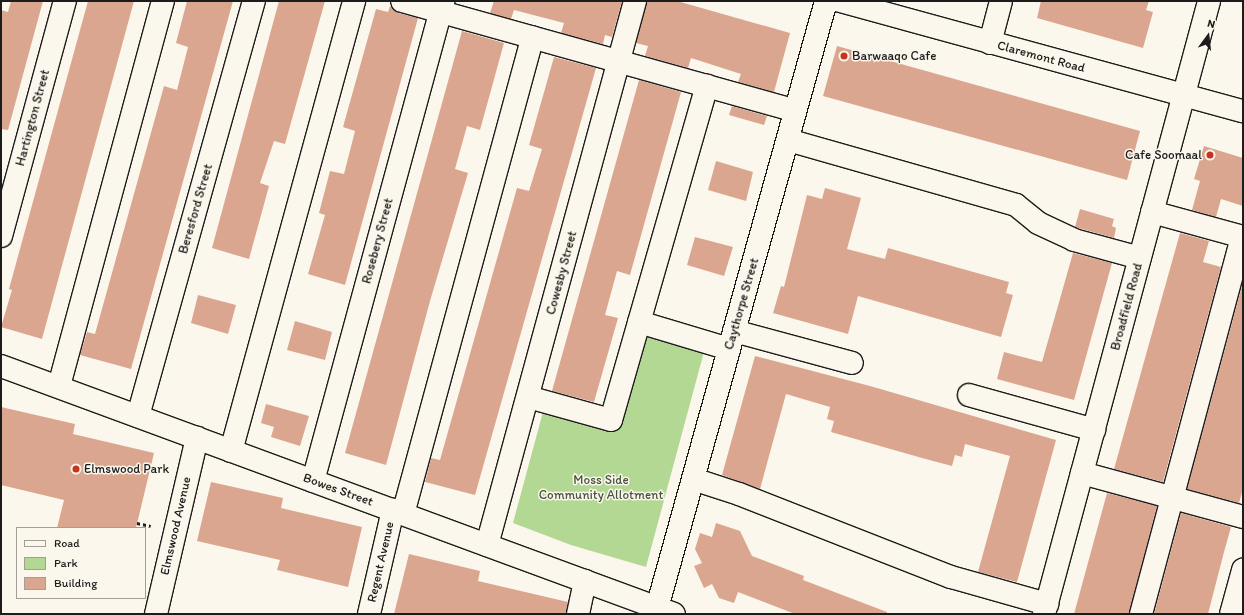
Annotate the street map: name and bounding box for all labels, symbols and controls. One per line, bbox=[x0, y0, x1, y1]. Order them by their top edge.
north arrow bbox=[1188, 16, 1228, 56]
text: N bbox=[1206, 17, 1217, 31]
street label: Claremont Road bbox=[995, 38, 1087, 76]
place label: Barwaaqo Cafe bbox=[852, 48, 937, 64]
marker: Barwaaqo Cafe bbox=[839, 51, 849, 61]
street label: Hartington Street bbox=[13, 68, 53, 168]
place label: Cafe Soomaal bbox=[1124, 147, 1202, 163]
marker: Cafe Soomaal bbox=[1205, 150, 1215, 160]
street label: Beresford Street bbox=[176, 162, 216, 256]
street label: Rosebery Street bbox=[359, 197, 397, 285]
street label: Cowesby Street bbox=[543, 229, 581, 317]
street label: Caythorpe Street bbox=[721, 256, 763, 352]
street label: Broadfield Road bbox=[1108, 262, 1146, 352]
place label: Elmswood Park bbox=[84, 461, 169, 477]
marker: Elmswood Park bbox=[71, 464, 81, 474]
street label: Bowes Street bbox=[301, 470, 375, 510]
park label: Moss Side Community Allotment bbox=[539, 473, 663, 504]
street label: Elmswood Avenue bbox=[157, 476, 195, 576]
street label: Regent Avenue bbox=[364, 520, 398, 604]
legend bbox=[16, 527, 146, 599]
text: Road bbox=[54, 536, 80, 550]
text: Park bbox=[54, 556, 78, 570]
text: Building bbox=[54, 576, 97, 590]

